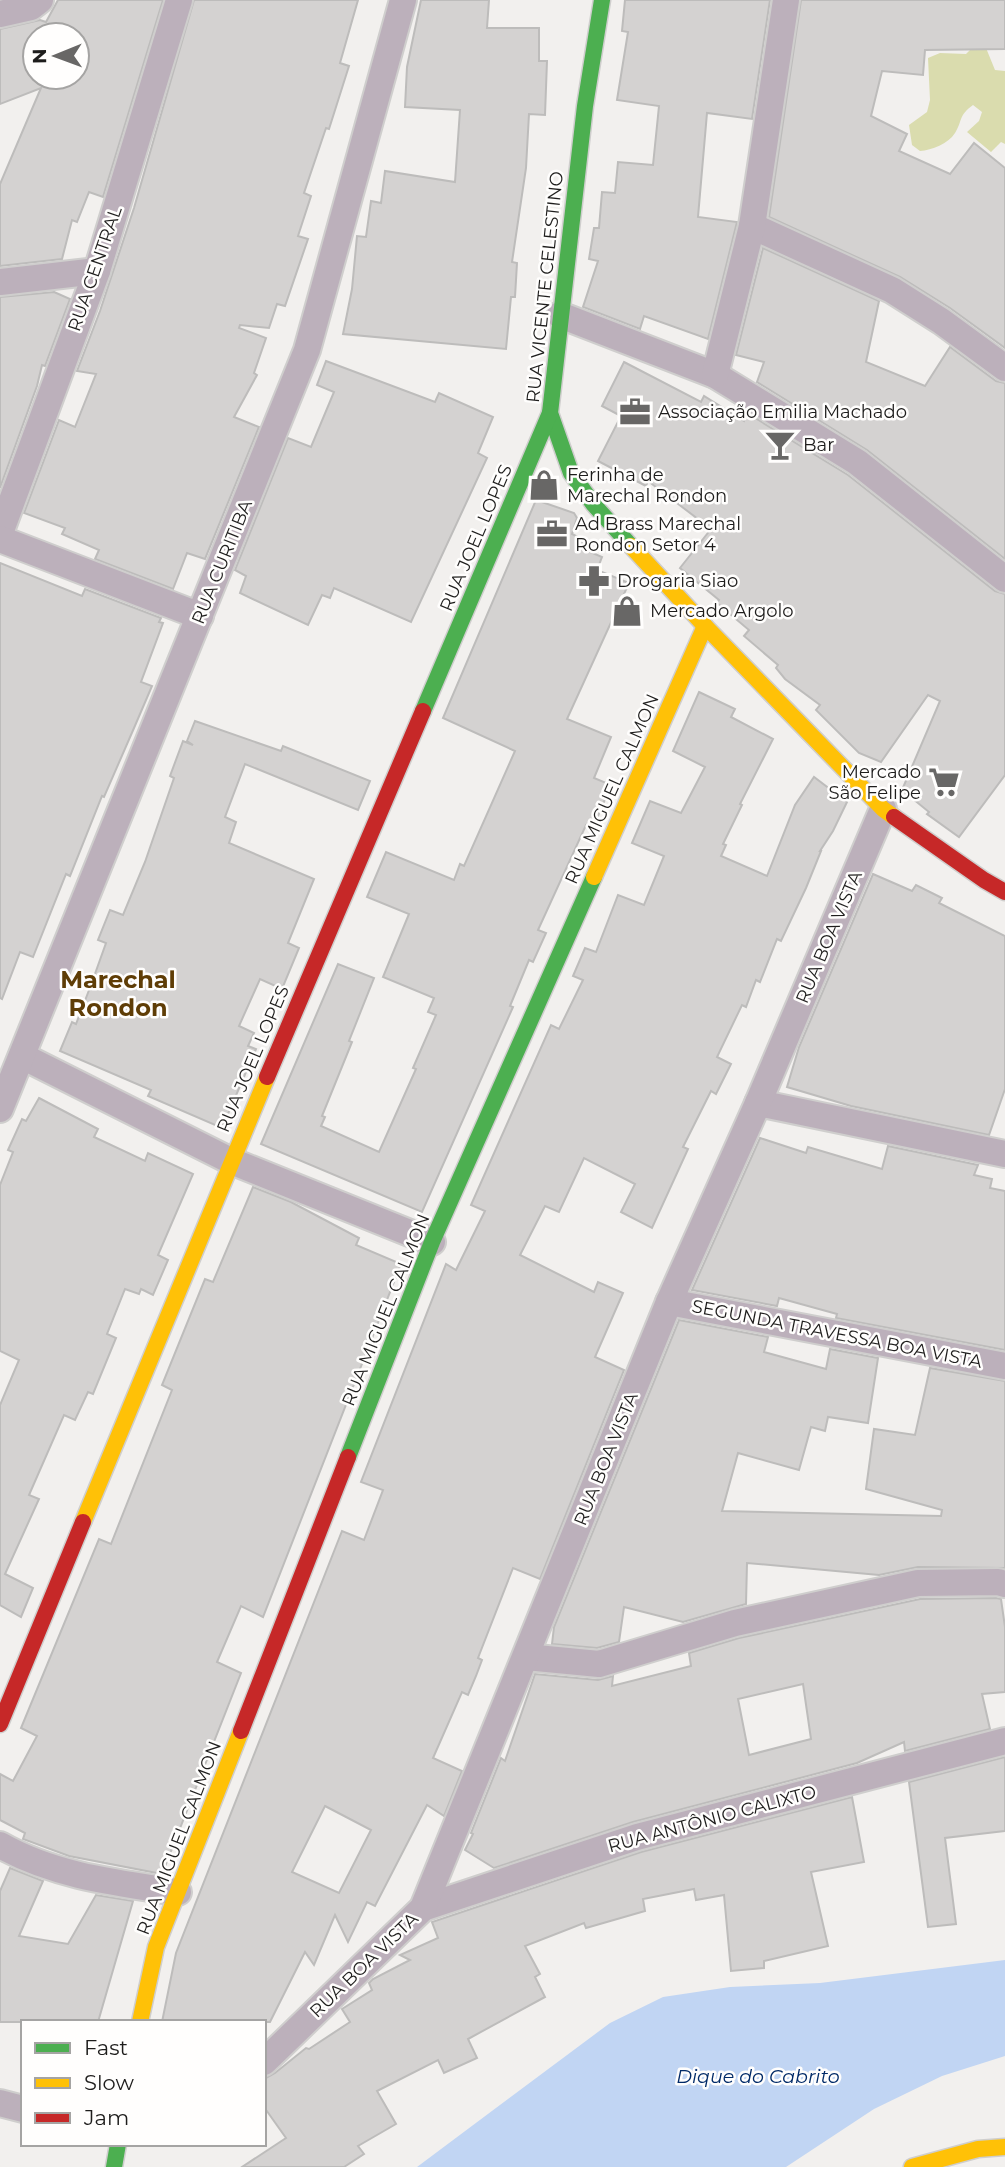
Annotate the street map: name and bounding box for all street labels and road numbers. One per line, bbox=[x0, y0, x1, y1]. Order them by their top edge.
street label: RUA VICENTE CELESTINO bbox=[522, 170, 568, 404]
street label: RUA CENTRAL bbox=[63, 203, 127, 334]
street label: RUA JOEL LOPES bbox=[435, 461, 517, 615]
street label: RUA CURITIBA bbox=[187, 496, 257, 627]
street label: RUA MIGUEL CALMON bbox=[560, 691, 664, 887]
street label: RUA BOA VISTA bbox=[791, 867, 867, 1007]
street label: RUA JOEL LOPES bbox=[212, 982, 294, 1136]
street label: RUA MIGUEL CALMON bbox=[337, 1211, 435, 1409]
street label: SEGUNDA TRAVESSA BOA VISTA bbox=[690, 1295, 984, 1373]
street label: RUA BOA VISTA bbox=[569, 1389, 643, 1529]
street label: RUA MIGUEL CALMON bbox=[132, 1738, 226, 1938]
street label: RUA ANTÔNIO CALIXTO bbox=[605, 1781, 819, 1857]
street label: RUA BOA VISTA bbox=[305, 1908, 423, 2022]

